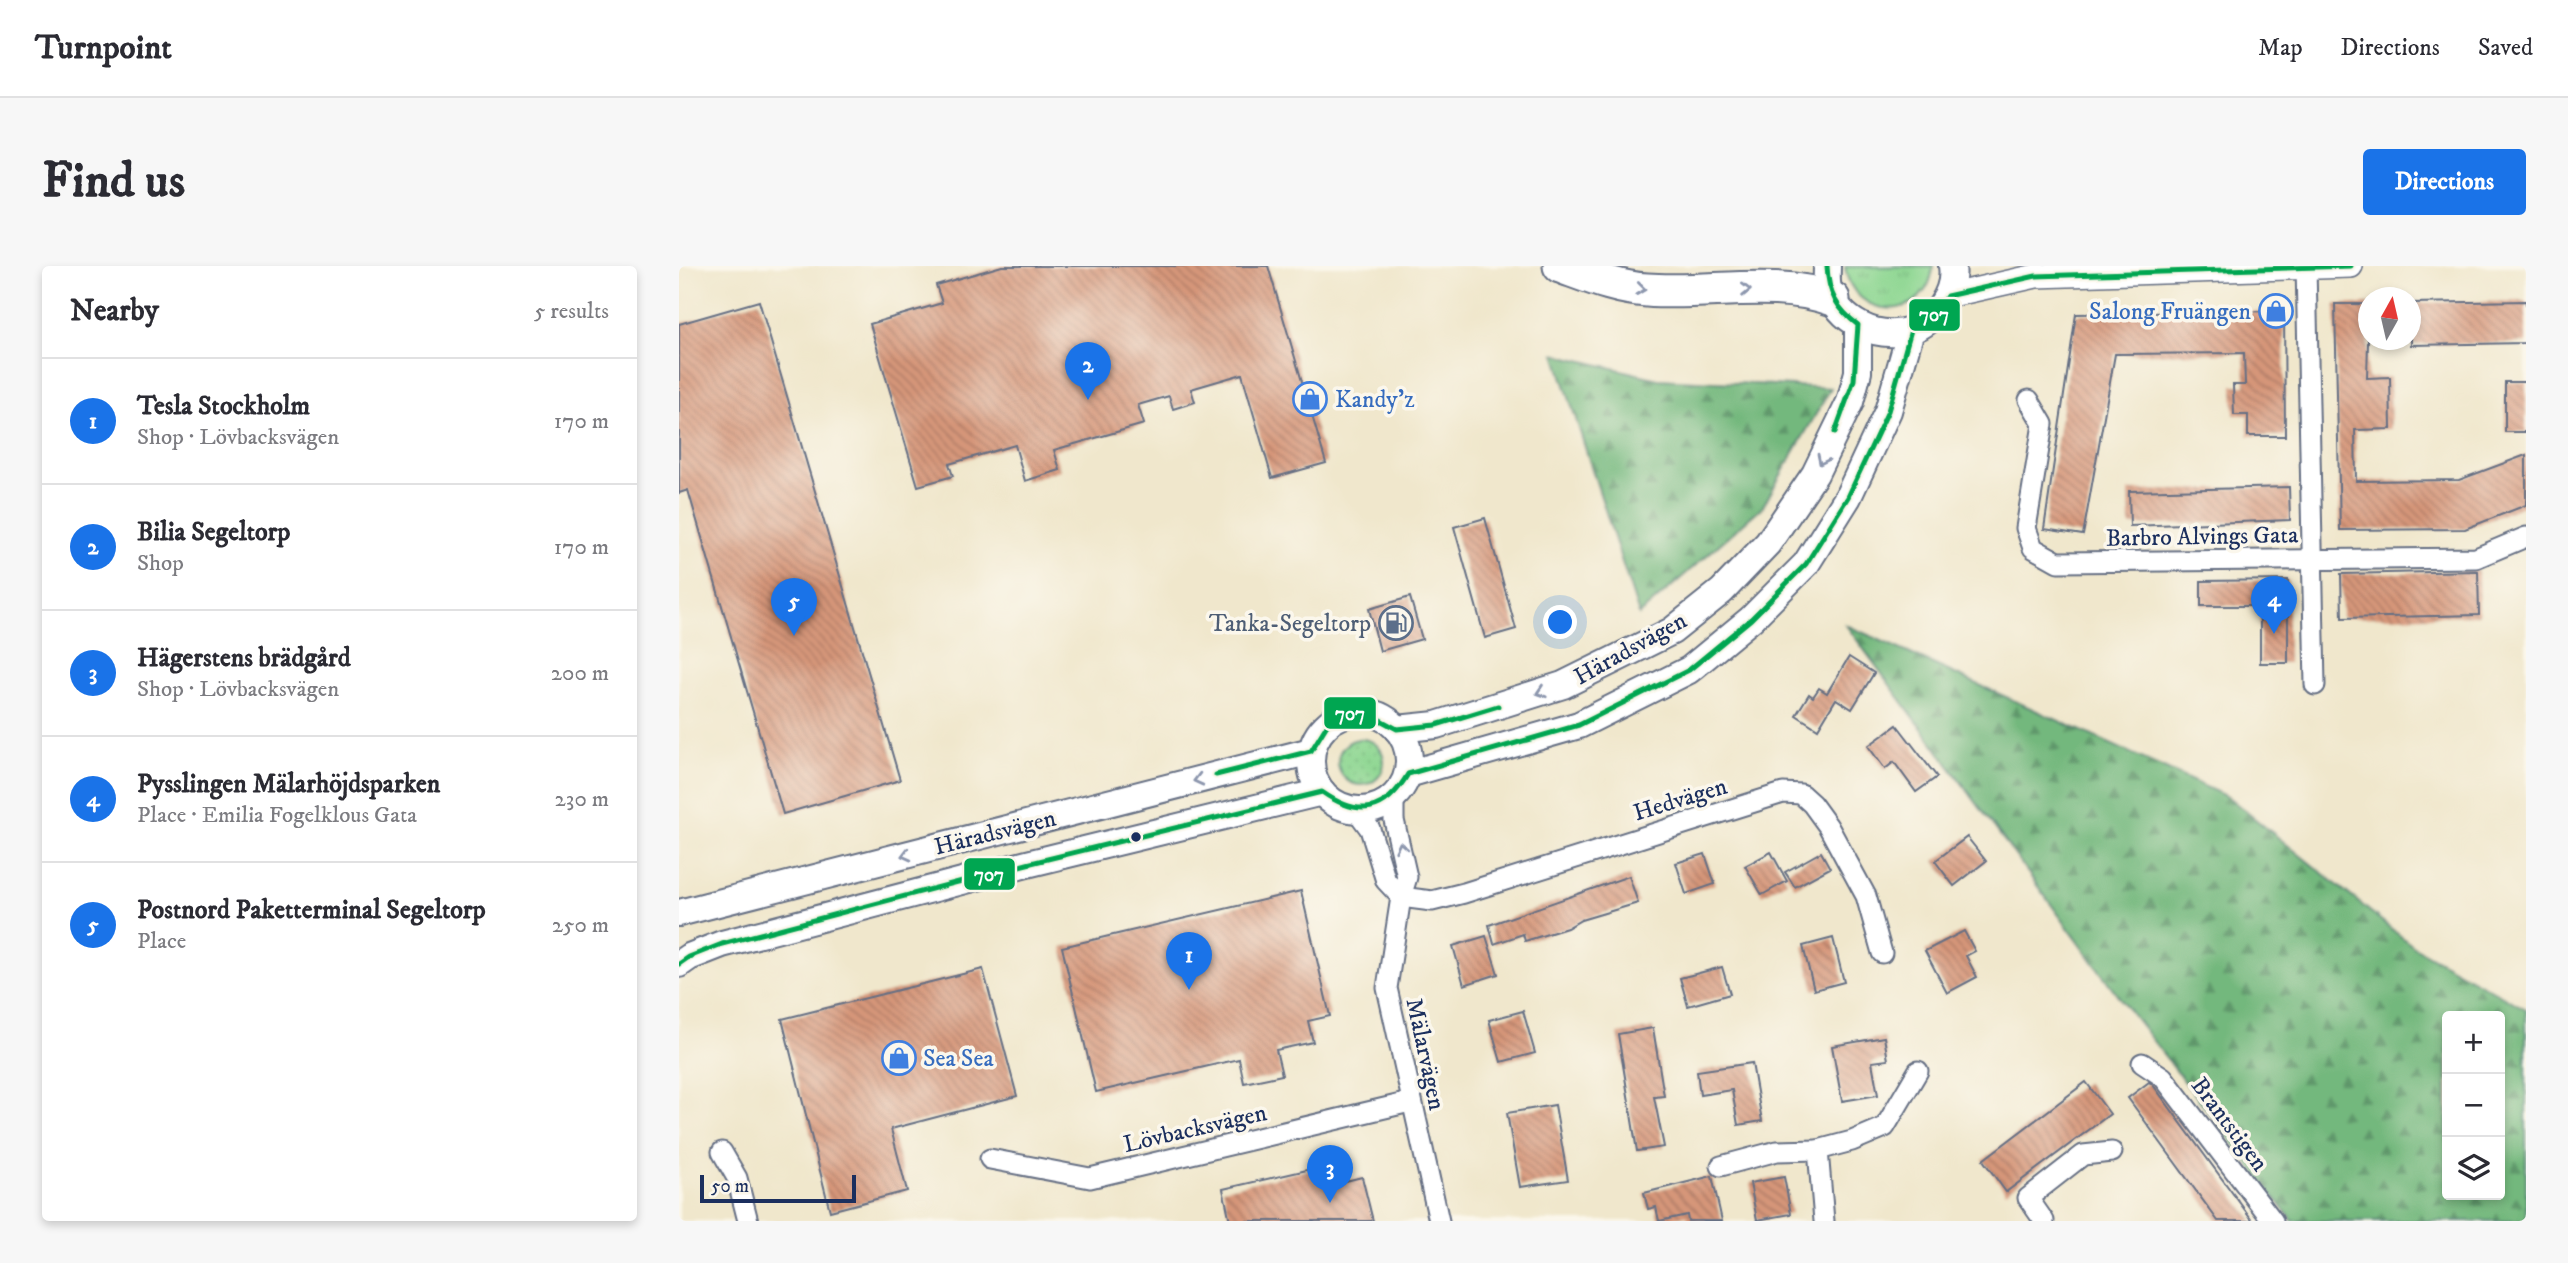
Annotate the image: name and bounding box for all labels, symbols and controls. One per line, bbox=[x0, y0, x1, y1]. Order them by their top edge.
text: Turnpoint bbox=[35, 28, 172, 69]
text: Map bbox=[2258, 33, 2303, 63]
text: Directions bbox=[2341, 33, 2440, 63]
text: Saved bbox=[2478, 33, 2533, 63]
button: Directions bbox=[2363, 149, 2526, 215]
text: Find us bbox=[42, 151, 185, 213]
one-way arrow bbox=[1636, 281, 1647, 296]
one-way arrow bbox=[1741, 282, 1752, 297]
north arrow bbox=[2358, 287, 2421, 350]
shop icon: Salong Fruängen bbox=[2257, 292, 2295, 330]
text: Nearby bbox=[70, 293, 159, 330]
text: 5 results bbox=[534, 297, 609, 326]
place label: Salong Fruängen bbox=[2089, 297, 2251, 327]
line badge: 707 bbox=[1908, 298, 1961, 332]
text: 707 bbox=[1919, 304, 1949, 327]
pin: 2 bbox=[1065, 342, 1111, 400]
shop icon: Kandy'z bbox=[1291, 380, 1329, 418]
place label: Kandy'z bbox=[1335, 385, 1415, 415]
text: Tesla Stockholm bbox=[137, 390, 310, 423]
text: 1 bbox=[89, 407, 97, 436]
text: 170 m bbox=[554, 407, 609, 436]
text: Shop · Lövbacksvägen bbox=[137, 423, 339, 452]
one-way arrow bbox=[1816, 453, 1830, 465]
text: Bilia Segeltorp bbox=[137, 516, 290, 549]
street label: Barbro Alvings Gata bbox=[2106, 520, 2299, 554]
text: 2 bbox=[87, 533, 99, 562]
text: 170 m bbox=[554, 533, 609, 562]
text: Shop bbox=[137, 549, 184, 578]
pin: 4 bbox=[2251, 576, 2297, 634]
pin: 5 bbox=[771, 578, 817, 636]
fuel station icon: Tanka-Segeltorp bbox=[1377, 604, 1415, 642]
your location bbox=[1543, 605, 1577, 639]
street label: Häradsvägen bbox=[1569, 605, 1693, 692]
place label: Tanka-Segeltorp bbox=[1209, 609, 1371, 639]
text: Hägerstens brädgård bbox=[137, 642, 351, 675]
text: 3 bbox=[89, 659, 97, 688]
text: 200 m bbox=[551, 659, 609, 688]
text: Shop · Lövbacksvägen bbox=[137, 675, 339, 704]
one-way arrow bbox=[1535, 684, 1547, 699]
line badge: 707 bbox=[1323, 696, 1377, 730]
text: 707 bbox=[1335, 703, 1365, 726]
text: Pysslingen Mälarhöjdsparken bbox=[137, 768, 440, 801]
street label: Hedvägen bbox=[1630, 771, 1731, 828]
one-way arrow bbox=[1192, 772, 1204, 786]
text: 4 bbox=[86, 785, 100, 814]
text: 230 m bbox=[555, 785, 609, 814]
text: Place · Emilia Fogelklous Gata bbox=[137, 801, 417, 830]
street label: Häradsvägen bbox=[931, 803, 1060, 863]
unlabelled marker bbox=[1129, 830, 1143, 844]
one-way arrow bbox=[1394, 841, 1409, 853]
one-way arrow bbox=[900, 847, 912, 861]
line badge: 707 bbox=[963, 857, 1016, 891]
text: 707 bbox=[974, 864, 1004, 887]
text: Postnord Paketterminal Segeltorp bbox=[137, 894, 486, 927]
text: 5 bbox=[87, 911, 99, 940]
text: 250 m bbox=[552, 911, 609, 940]
text: Place bbox=[137, 927, 186, 956]
pin: 1 bbox=[1166, 932, 1212, 990]
street label: Mälarvägen bbox=[1399, 995, 1452, 1113]
map controls bbox=[2442, 1011, 2505, 1200]
button: + bbox=[2442, 1011, 2505, 1074]
shop icon: Sea Sea bbox=[880, 1039, 918, 1077]
place label: Sea Sea bbox=[923, 1044, 994, 1074]
street label: Brantstigen bbox=[2184, 1072, 2275, 1178]
button: − bbox=[2442, 1074, 2505, 1137]
street label: Lövbacksvägen bbox=[1121, 1098, 1270, 1160]
button: layers bbox=[2442, 1137, 2505, 1200]
pin: 3 bbox=[1307, 1145, 1353, 1203]
scale bar bbox=[700, 1172, 856, 1204]
text: 50 m bbox=[711, 1175, 749, 1198]

